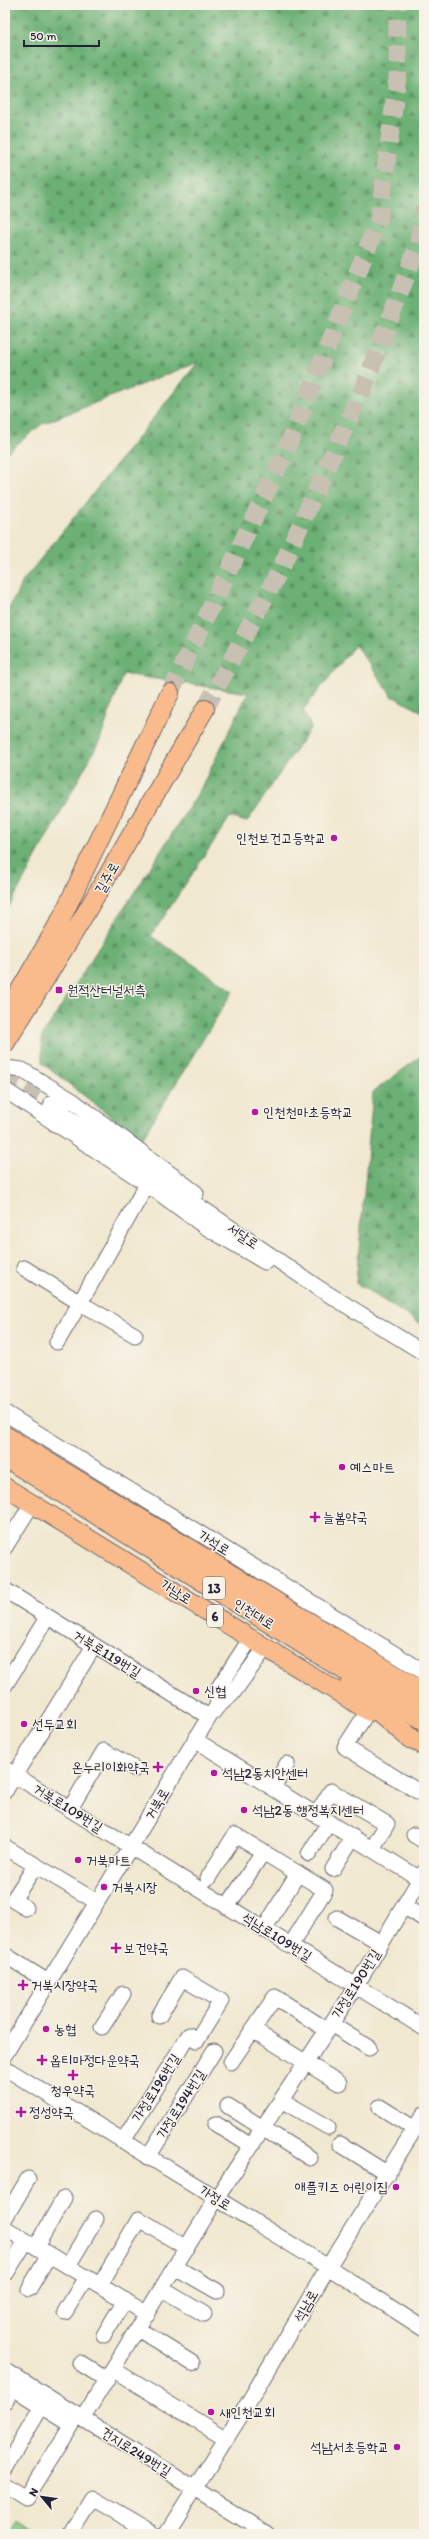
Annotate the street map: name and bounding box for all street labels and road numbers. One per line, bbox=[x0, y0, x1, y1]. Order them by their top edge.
street label: 길주로 bbox=[91, 859, 123, 897]
street label: 서달로 bbox=[224, 1220, 262, 1252]
street label: 가석로 bbox=[195, 1527, 233, 1559]
street label: 가남로 bbox=[157, 1576, 195, 1608]
road number: 13 bbox=[203, 1577, 225, 1599]
street label: 인천대로 bbox=[230, 1595, 278, 1633]
road number: 6 bbox=[207, 1605, 223, 1627]
street label: 거북로119번길 bbox=[70, 1626, 145, 1682]
street label: 거북로109번길 bbox=[30, 1780, 107, 1836]
street label: 거북로 bbox=[141, 1785, 173, 1823]
street label: 석남로109번길 bbox=[239, 1909, 316, 1965]
street label: 가정로190번길 bbox=[328, 1945, 384, 2022]
street label: 가정로196번길 bbox=[128, 2050, 184, 2125]
street label: 가정로194번길 bbox=[153, 2066, 209, 2142]
street label: 가정로 bbox=[196, 2182, 234, 2214]
street label: 석남로 bbox=[290, 2287, 322, 2325]
street label: 건지로249번길 bbox=[98, 2424, 175, 2481]

